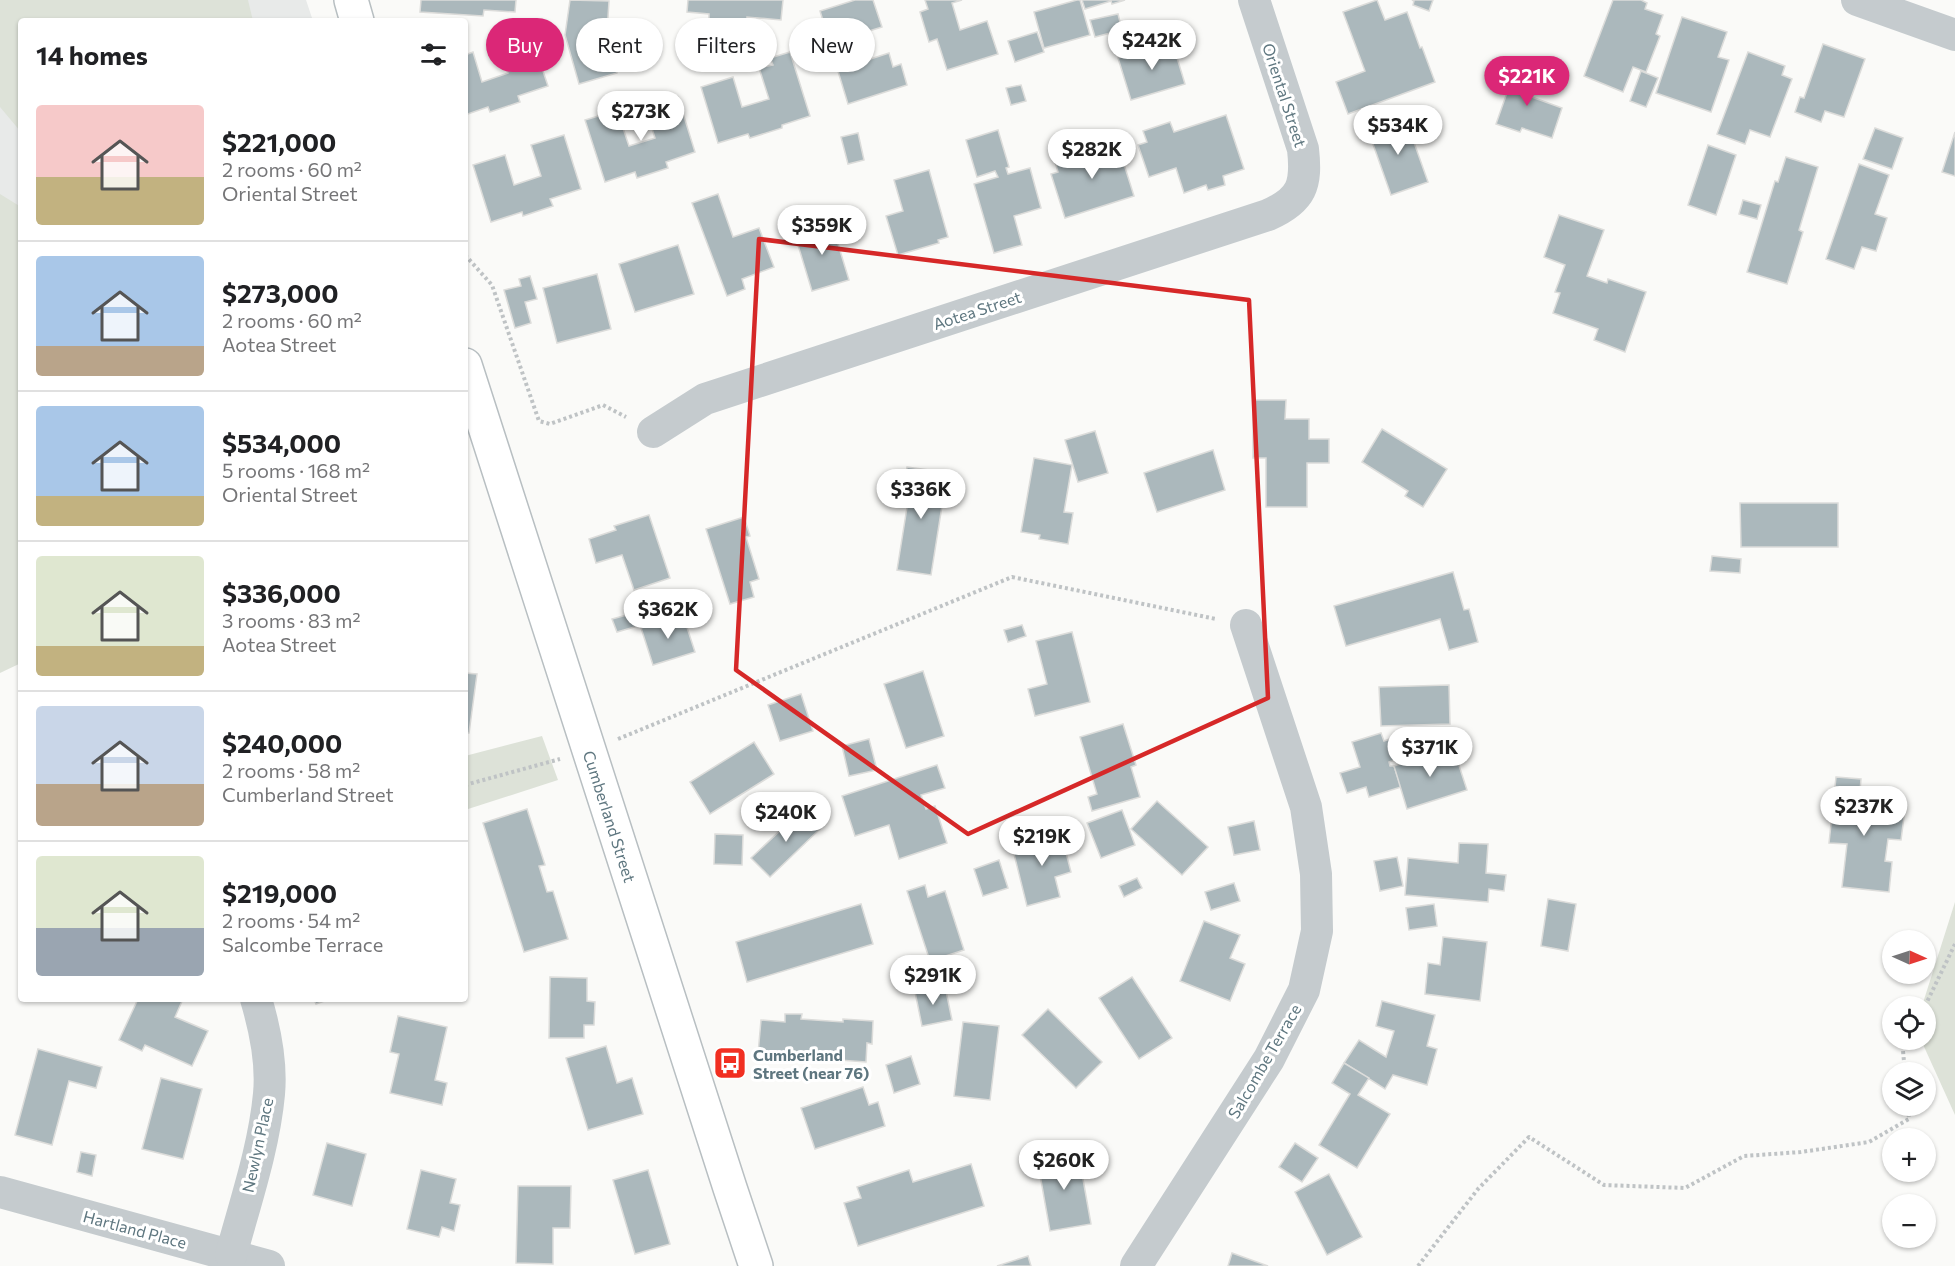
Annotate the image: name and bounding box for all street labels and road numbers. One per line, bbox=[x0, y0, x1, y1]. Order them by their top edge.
street label: Oriental Street bbox=[1259, 40, 1311, 150]
street label: Aotea Street bbox=[930, 287, 1024, 333]
street label: Cumberland Street bbox=[580, 748, 641, 885]
street label: Salcombe Terrace bbox=[1224, 1000, 1304, 1122]
street label: Newlyn Place bbox=[238, 1096, 276, 1194]
street label: Hartland Place bbox=[81, 1206, 189, 1252]

